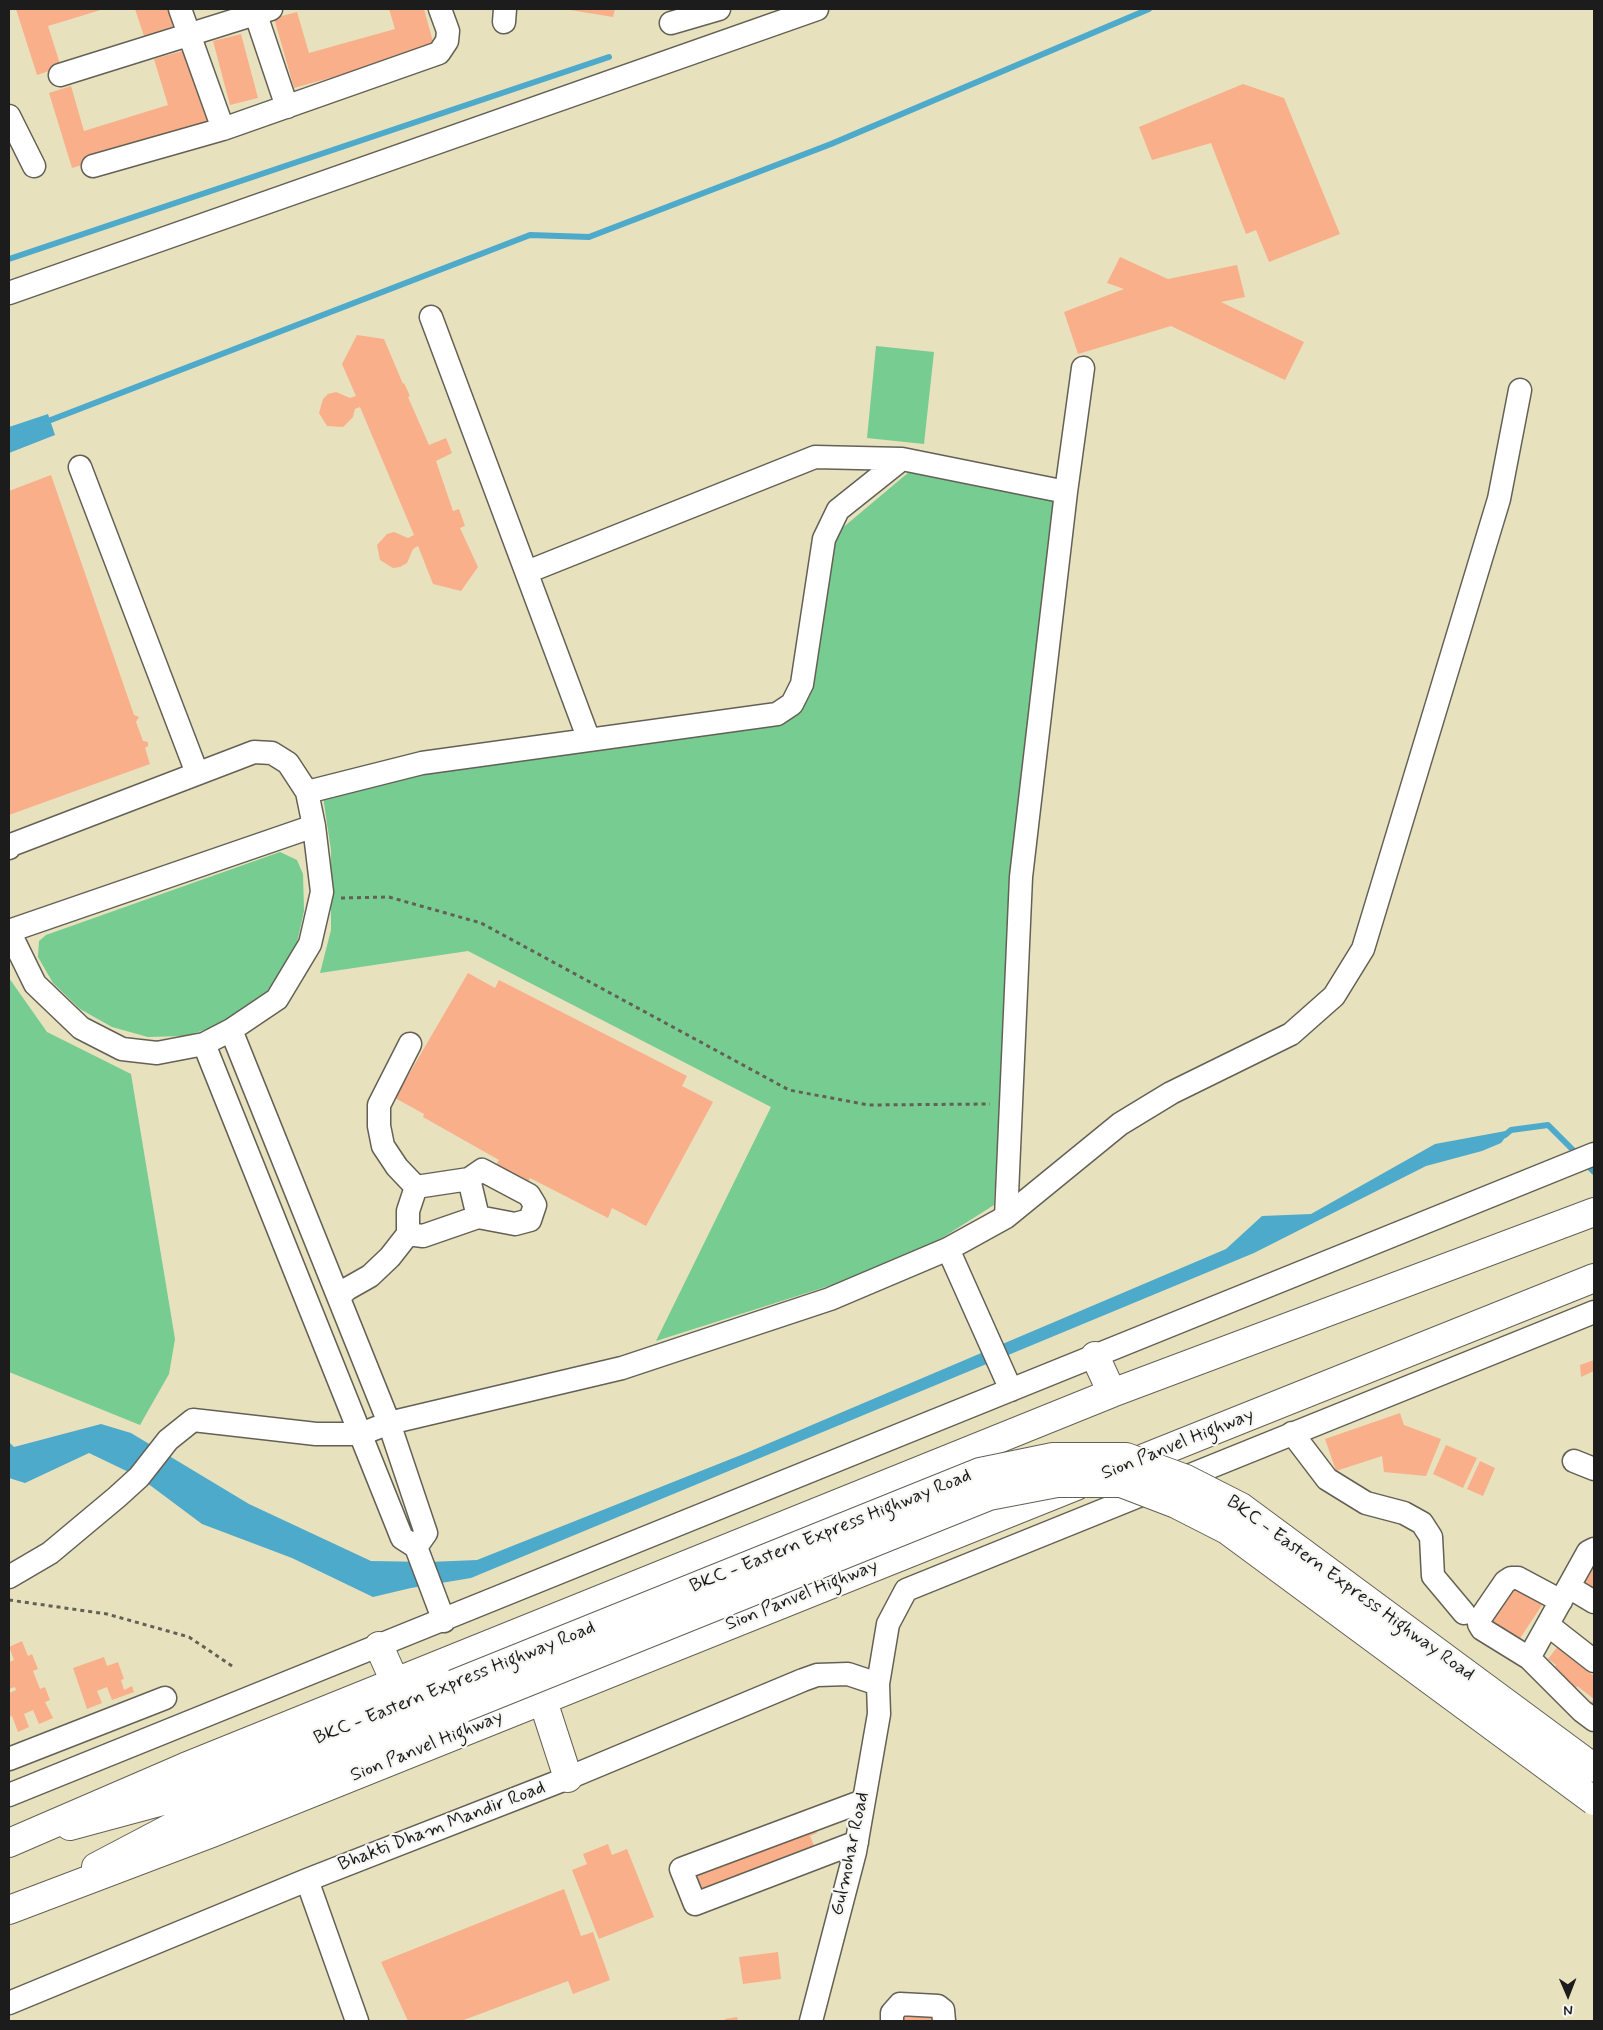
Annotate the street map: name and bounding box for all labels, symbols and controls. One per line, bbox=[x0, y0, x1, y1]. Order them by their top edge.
street label: Sion Panvel Highway bbox=[1099, 1404, 1257, 1486]
street label: BKC - Eastern Express Highway Road bbox=[687, 1465, 975, 1599]
street label: BKC - Eastern Express Highway Road bbox=[1221, 1491, 1479, 1687]
street label: Sion Panvel Highway bbox=[723, 1555, 881, 1637]
street label: BKC - Eastern Express Highway Road bbox=[311, 1617, 599, 1751]
street label: Sion Panvel Highway bbox=[348, 1706, 506, 1788]
street label: Bhakti Dham Mandir Road bbox=[335, 1777, 549, 1877]
street label: Gulmohar Road bbox=[827, 1790, 875, 1918]
north arrow bbox=[1543, 1970, 1593, 2020]
text: N bbox=[1563, 2001, 1573, 2019]

